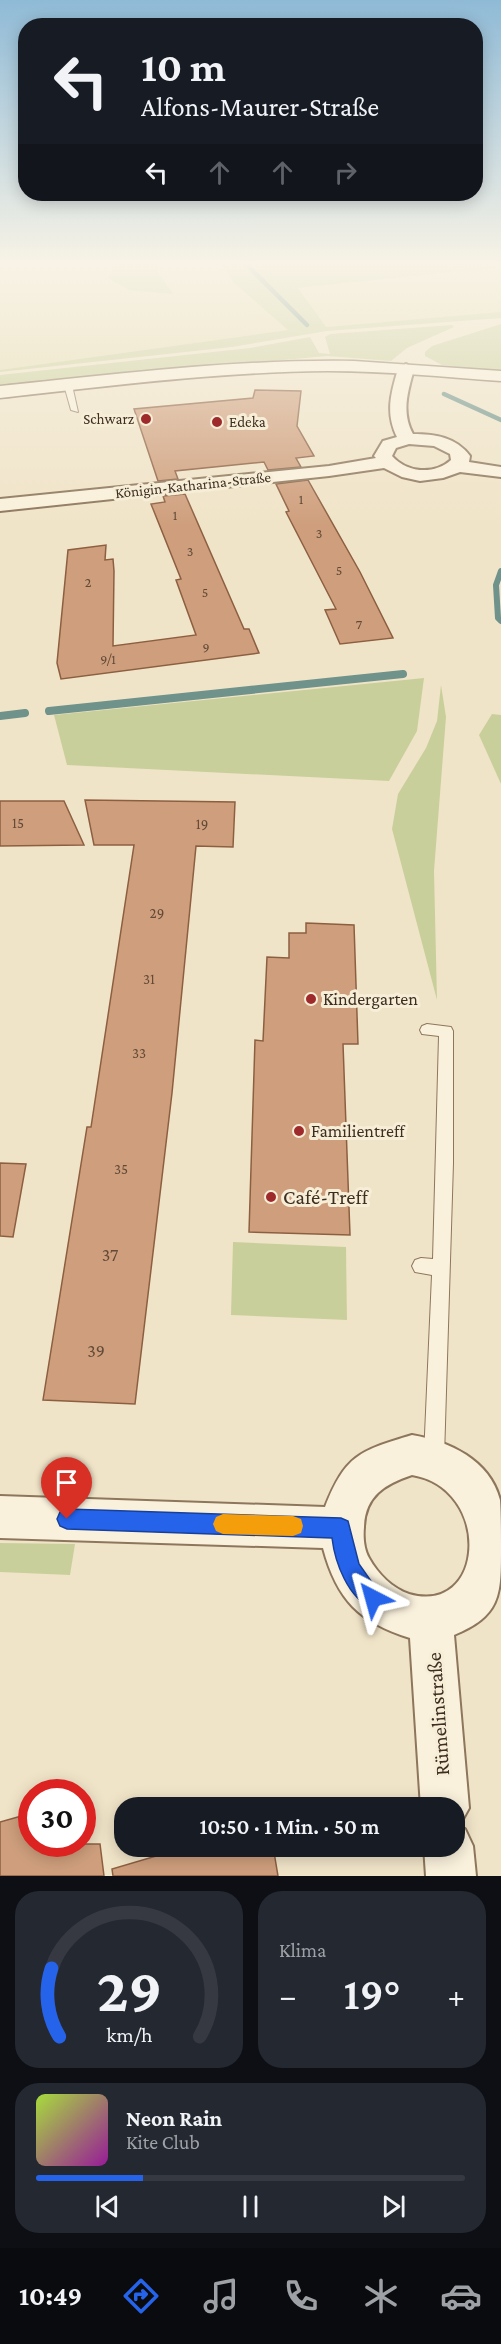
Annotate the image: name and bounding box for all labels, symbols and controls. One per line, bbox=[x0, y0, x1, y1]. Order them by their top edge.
icon: left bbox=[42, 42, 120, 120]
text: 10 m bbox=[141, 43, 226, 90]
text: Alfons-Maurer-Straße bbox=[141, 92, 379, 122]
icon: left bbox=[140, 156, 173, 189]
icon: ahead bbox=[203, 156, 236, 189]
icon: ahead bbox=[266, 156, 299, 189]
icon: right bbox=[329, 156, 362, 189]
place label: Schwarz bbox=[83, 411, 134, 427]
marker: Schwarz bbox=[139, 412, 153, 426]
place label: Edeka bbox=[229, 414, 266, 430]
marker: Edeka bbox=[210, 415, 224, 429]
street label: Königin-Katharina-Straße bbox=[114, 469, 272, 502]
house number: 1 bbox=[299, 491, 304, 507]
house number: 1 bbox=[173, 507, 178, 523]
house number: 3 bbox=[316, 525, 322, 541]
house number: 3 bbox=[187, 543, 193, 559]
house number: 5 bbox=[336, 562, 342, 578]
house number: 2 bbox=[85, 574, 92, 590]
house number: 5 bbox=[202, 584, 208, 600]
house number: 7 bbox=[356, 616, 363, 632]
house number: 9 bbox=[202, 639, 210, 655]
house number: 9/1 bbox=[100, 651, 116, 667]
house number: 15 bbox=[12, 815, 24, 831]
house number: 19 bbox=[196, 816, 208, 832]
house number: 29 bbox=[150, 905, 164, 921]
house number: 31 bbox=[143, 971, 155, 987]
place label: Kindergarten bbox=[323, 989, 418, 1009]
marker: Kindergarten bbox=[304, 992, 318, 1006]
house number: 33 bbox=[132, 1045, 146, 1061]
place label: Familientreff bbox=[311, 1121, 406, 1141]
marker: Familientreff bbox=[292, 1124, 306, 1138]
house number: 35 bbox=[114, 1161, 128, 1177]
place label: Café-Treff bbox=[283, 1185, 370, 1209]
marker: Café-Treff bbox=[264, 1190, 278, 1204]
house number: 37 bbox=[102, 1245, 118, 1265]
house number: 39 bbox=[87, 1341, 105, 1361]
pin bbox=[41, 1457, 92, 1519]
icon: arrive bbox=[50, 1466, 83, 1499]
position arrow bbox=[341, 1566, 405, 1630]
street label: Rümelinstraße bbox=[422, 1651, 454, 1777]
speed limit sign: 30 bbox=[18, 1779, 96, 1857]
text: 10:50 · 1 Min. · 50 m bbox=[199, 1814, 380, 1839]
text: Klima bbox=[279, 1939, 326, 1961]
text: 29 bbox=[96, 1955, 162, 2024]
text: 19° bbox=[344, 1969, 400, 2019]
text: − bbox=[279, 1977, 296, 2014]
text: + bbox=[448, 1977, 465, 2014]
text: km/h bbox=[106, 2023, 153, 2047]
text: Neon Rain bbox=[126, 2106, 222, 2131]
text: Kite Club bbox=[126, 2131, 200, 2153]
icon: previous bbox=[91, 2190, 124, 2223]
icon: pause bbox=[234, 2190, 267, 2223]
icon: next bbox=[377, 2190, 410, 2223]
icon: directions bbox=[120, 2275, 162, 2317]
icon: music bbox=[200, 2275, 242, 2317]
icon: phone bbox=[280, 2275, 322, 2317]
icon: climate bbox=[360, 2275, 402, 2317]
icon: car bbox=[440, 2275, 482, 2317]
text: 10:49 bbox=[19, 2281, 82, 2311]

